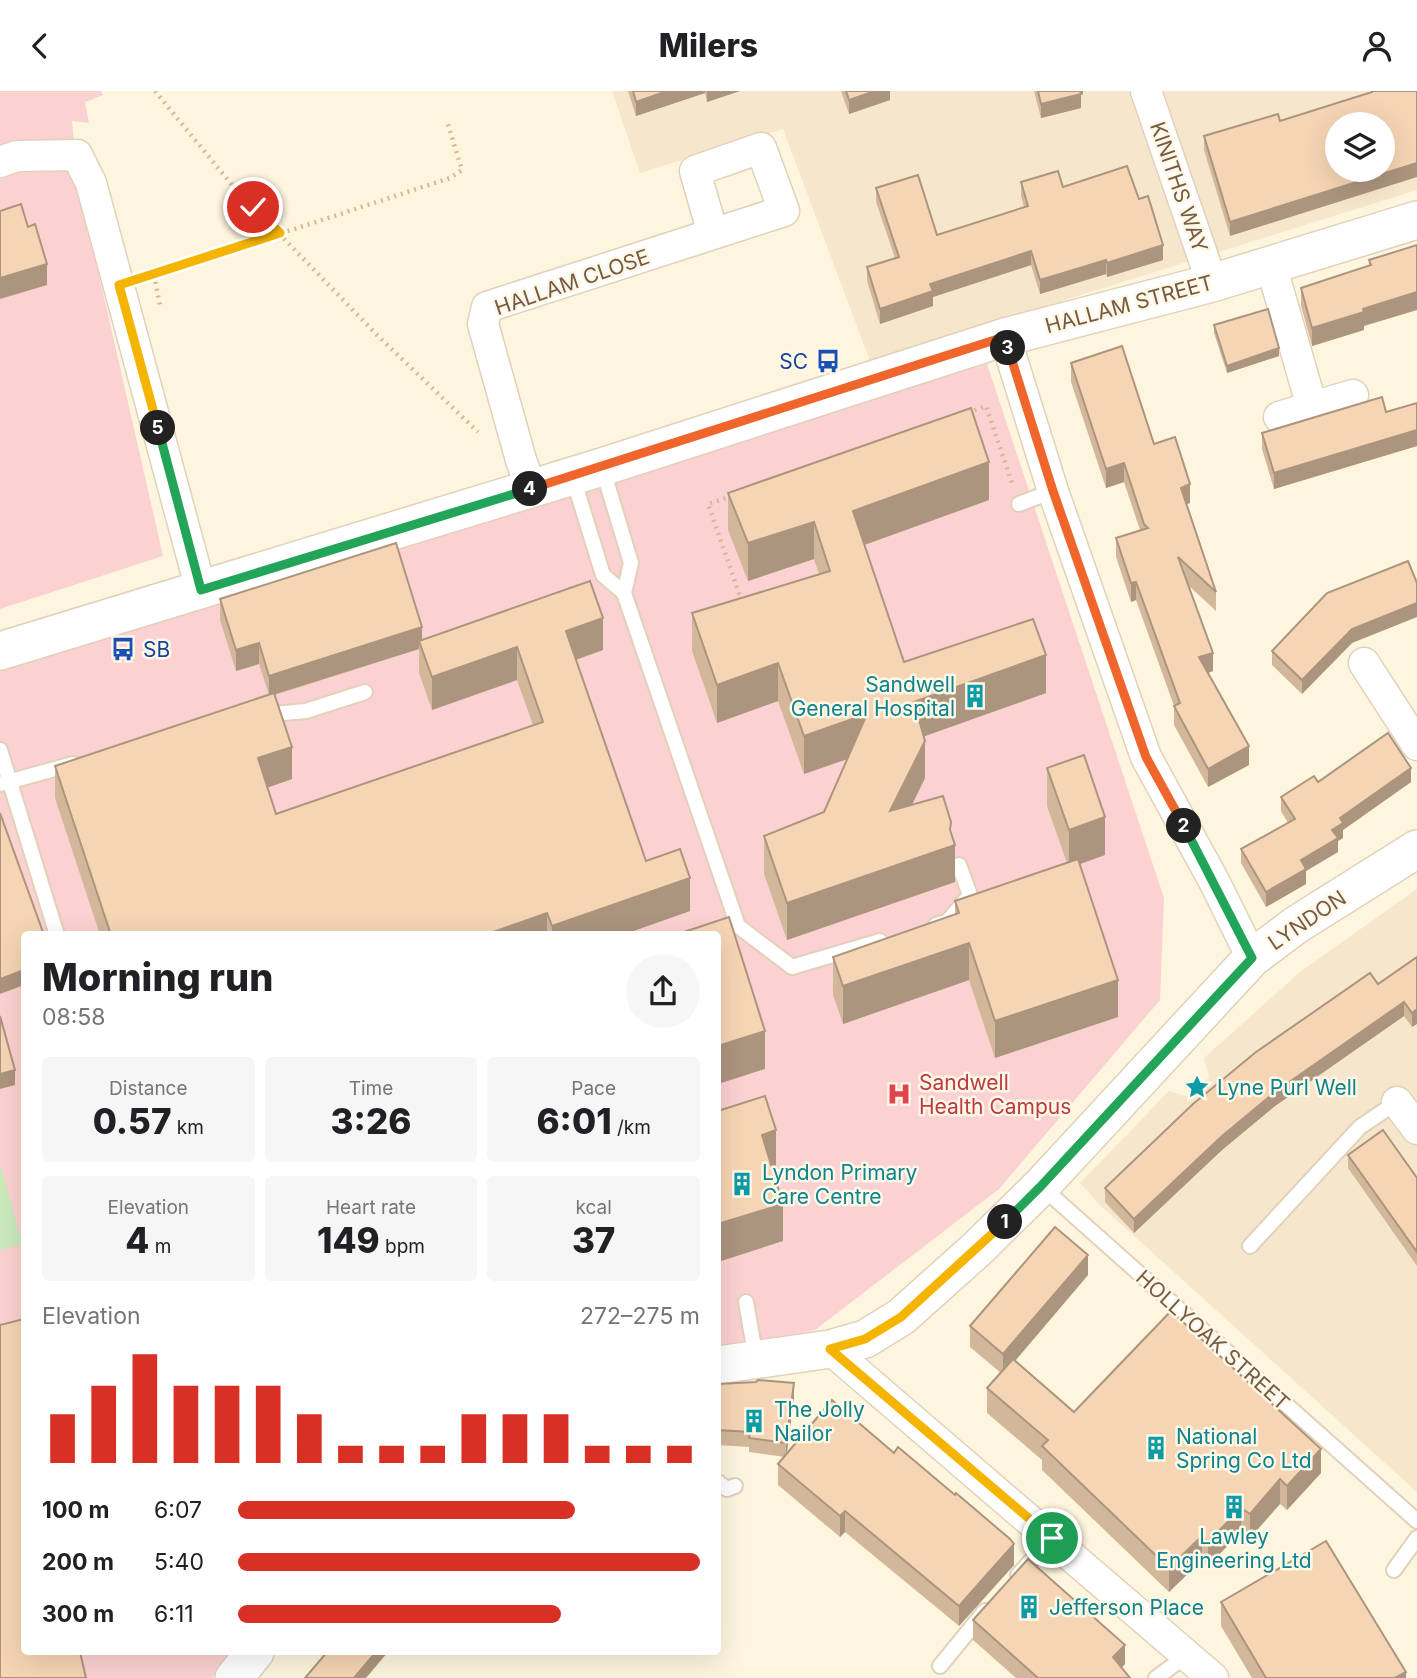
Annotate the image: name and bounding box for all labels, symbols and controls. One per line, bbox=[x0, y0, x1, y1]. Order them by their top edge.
text: Milers bbox=[659, 26, 758, 65]
icon: back bbox=[21, 27, 59, 65]
icon: person bbox=[1358, 27, 1396, 65]
map controls bbox=[1325, 112, 1395, 182]
button: layers bbox=[1325, 112, 1395, 182]
street label: KINITHS WAY bbox=[1145, 118, 1213, 256]
pin bbox=[223, 177, 283, 237]
icon: check bbox=[234, 188, 272, 226]
street label: HALLAM CLOSE bbox=[491, 244, 653, 320]
street label: HALLAM STREET bbox=[1042, 270, 1216, 338]
pin: 3 bbox=[990, 331, 1026, 365]
text: 3 bbox=[1001, 336, 1014, 359]
bus stop icon: SC bbox=[814, 347, 842, 375]
place label: SC bbox=[779, 349, 808, 374]
pin: 5 bbox=[140, 411, 176, 445]
text: 5 bbox=[151, 416, 164, 439]
pin: 4 bbox=[512, 471, 548, 507]
text: 4 bbox=[523, 477, 536, 500]
bus stop icon: SB bbox=[109, 635, 137, 663]
place label: SB bbox=[143, 637, 170, 662]
place label: Sandwell General Hospital bbox=[791, 672, 955, 721]
building icon: Sandwell General Hospital bbox=[961, 682, 989, 710]
pin: 2 bbox=[1166, 809, 1202, 843]
text: 2 bbox=[1178, 814, 1189, 837]
street label: LYNDON bbox=[1263, 885, 1351, 955]
text: Morning run bbox=[42, 954, 273, 1000]
button: share bbox=[626, 954, 700, 1028]
text: 08:58 bbox=[42, 1003, 106, 1031]
place label: Sandwell Health Campus bbox=[919, 1070, 1071, 1119]
place icon: Lyne Purl Well bbox=[1183, 1073, 1211, 1101]
place label: Lyne Purl Well bbox=[1217, 1075, 1357, 1100]
text: Distance bbox=[109, 1077, 188, 1100]
text: Time bbox=[349, 1077, 393, 1100]
text: Pace bbox=[571, 1077, 616, 1100]
hospital icon: Sandwell Health Campus bbox=[885, 1080, 913, 1108]
text: 0.57 bbox=[93, 1100, 171, 1142]
text: 3:26 bbox=[331, 1100, 411, 1142]
text: 6:01 bbox=[536, 1100, 612, 1142]
text: km bbox=[171, 1116, 204, 1139]
text: /km bbox=[612, 1116, 651, 1139]
place label: Lyndon Primary Care Centre bbox=[762, 1160, 918, 1209]
building icon: Lyndon Primary Care Centre bbox=[728, 1170, 756, 1198]
text: Elevation bbox=[108, 1196, 189, 1219]
text: Heart rate bbox=[326, 1196, 416, 1219]
text: kcal bbox=[576, 1196, 612, 1219]
pin: 1 bbox=[988, 1205, 1023, 1239]
text: 1 bbox=[1000, 1210, 1009, 1233]
text: 4 bbox=[125, 1219, 149, 1261]
text: 149 bbox=[317, 1219, 380, 1261]
text: 37 bbox=[572, 1219, 615, 1261]
text: m bbox=[149, 1235, 171, 1258]
text: bpm bbox=[380, 1235, 425, 1258]
street label: HOLLYOAK STREET bbox=[1131, 1265, 1295, 1415]
text: Elevation bbox=[42, 1302, 141, 1330]
text: 272–275 m bbox=[580, 1302, 700, 1330]
place label: The Jolly Nailor bbox=[774, 1397, 865, 1446]
building icon: The Jolly Nailor bbox=[740, 1407, 768, 1435]
place label: National Spring Co Ltd bbox=[1176, 1424, 1312, 1473]
building icon: National Spring Co Ltd bbox=[1142, 1434, 1170, 1462]
building icon: Lawley Engineering Ltd bbox=[1220, 1493, 1248, 1521]
text: 100 m bbox=[42, 1496, 109, 1524]
text: 6:07 bbox=[154, 1496, 202, 1524]
pin bbox=[1022, 1508, 1082, 1568]
icon: arrive bbox=[1033, 1519, 1071, 1557]
place label: Lawley Engineering Ltd bbox=[1156, 1524, 1312, 1573]
text: 200 m bbox=[42, 1548, 114, 1576]
text: 5:40 bbox=[154, 1548, 204, 1576]
building icon: Jefferson Place bbox=[1015, 1593, 1043, 1621]
place label: Jefferson Place bbox=[1049, 1595, 1204, 1620]
text: 300 m bbox=[42, 1600, 114, 1628]
text: 6:11 bbox=[154, 1600, 194, 1628]

